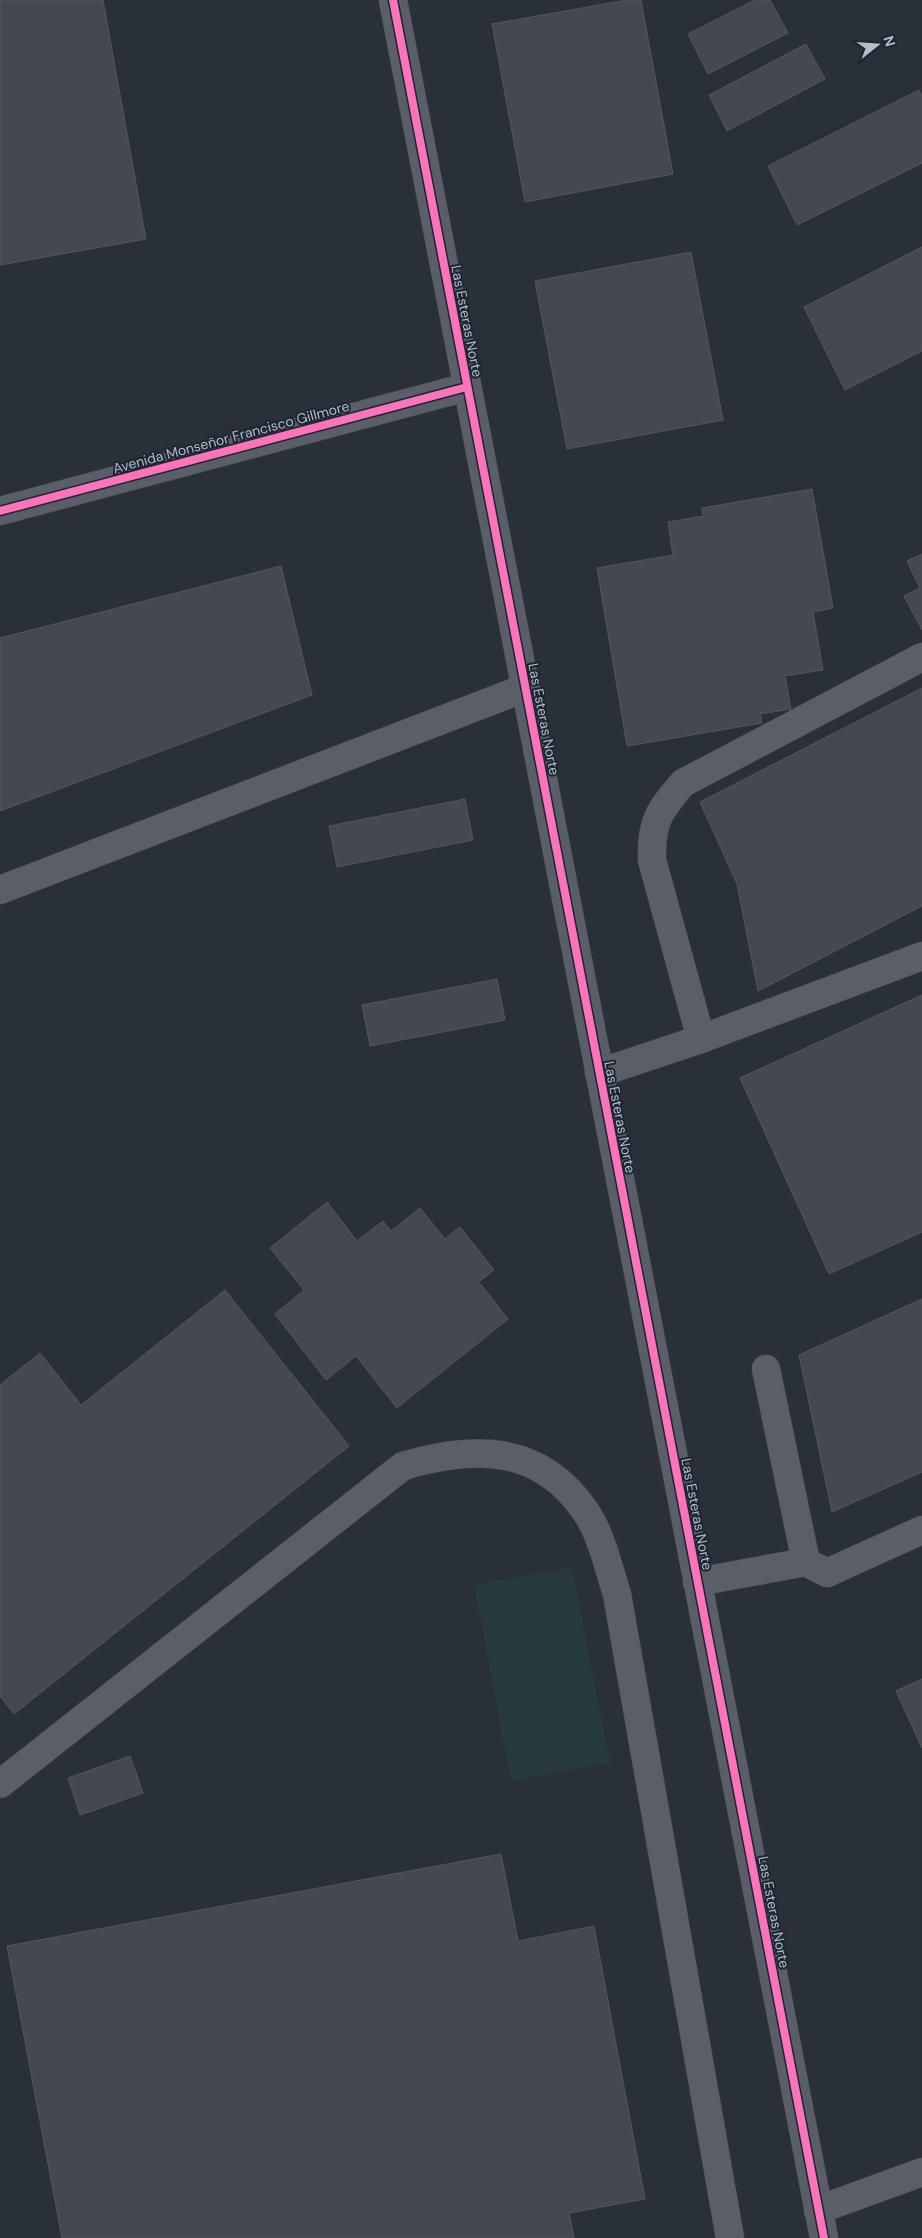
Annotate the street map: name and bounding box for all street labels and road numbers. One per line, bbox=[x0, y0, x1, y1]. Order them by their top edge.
street label: Las Esteras Norte bbox=[447, 264, 487, 378]
street label: Avenida Monseñor Francisco Gillmore bbox=[111, 397, 351, 477]
street label: Las Esteras Norte bbox=[524, 662, 564, 776]
street label: Las Esteras Norte bbox=[600, 1060, 640, 1174]
street label: Las Esteras Norte bbox=[677, 1457, 717, 1571]
street label: Las Esteras Norte bbox=[754, 1855, 794, 1969]

